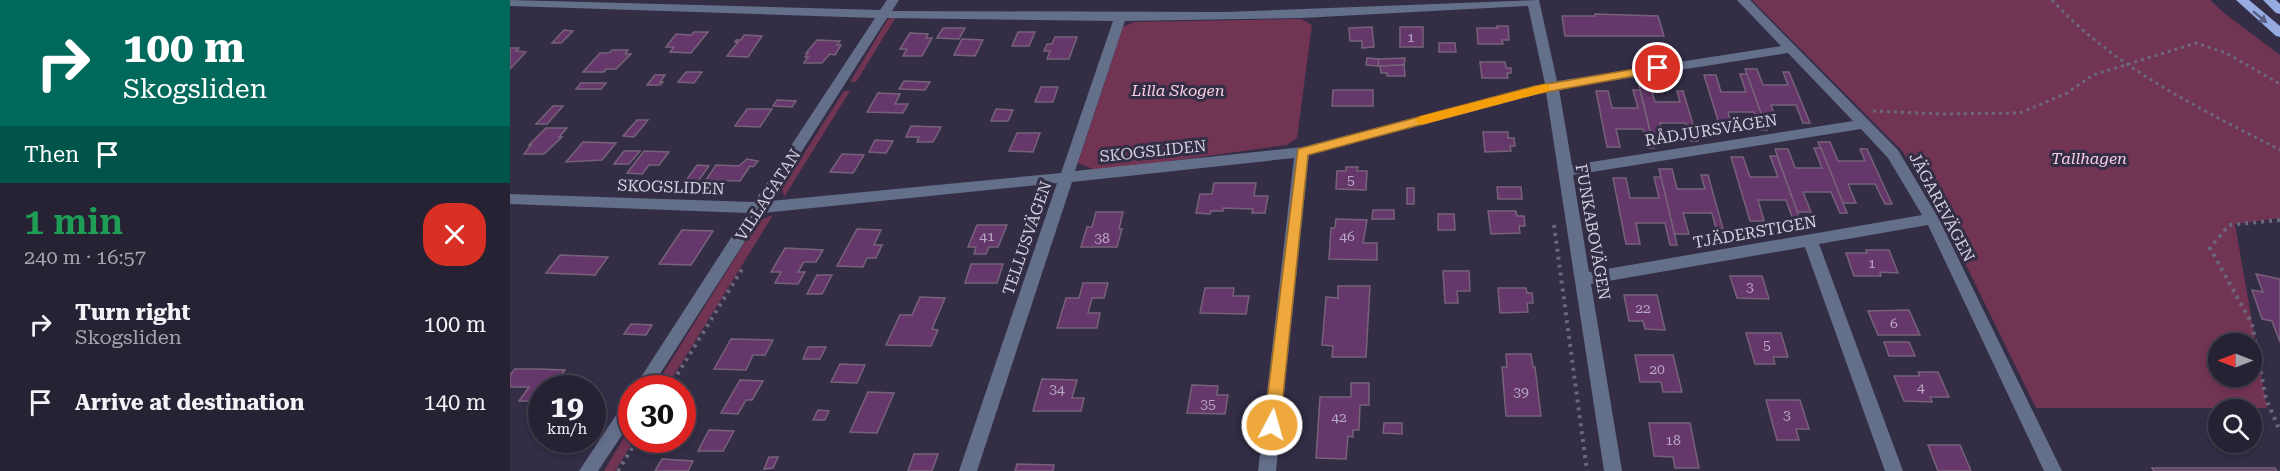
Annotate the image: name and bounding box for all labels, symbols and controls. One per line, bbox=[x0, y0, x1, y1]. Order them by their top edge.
one-way arrow bbox=[2252, 10, 2267, 23]
text: 100 m bbox=[123, 23, 245, 72]
icon: right bbox=[24, 24, 102, 102]
house number: 1 bbox=[1407, 29, 1415, 45]
pin bbox=[1632, 42, 1683, 93]
icon: arrive bbox=[1641, 51, 1674, 84]
text: Skogsliden bbox=[123, 73, 267, 105]
park label: Lilla Skogen bbox=[1130, 81, 1225, 100]
street label: RÅDJURSVÄGEN bbox=[1643, 110, 1779, 150]
street label: SKOGSLIDEN bbox=[1099, 136, 1208, 166]
icon: arrive bbox=[91, 138, 124, 171]
text: Then bbox=[24, 142, 79, 167]
street label: VILLAGATAN bbox=[731, 146, 805, 244]
street label: JÄGAREVÄGEN bbox=[1905, 149, 1979, 265]
park label: Tallhagen bbox=[2051, 149, 2127, 168]
street label: FUNKABOVÄGEN bbox=[1572, 162, 1614, 302]
house number: 5 bbox=[1347, 172, 1355, 188]
street label: SKOGSLIDEN bbox=[617, 176, 725, 198]
street label: TELLUSVÄGEN bbox=[999, 178, 1056, 298]
text: 1 min bbox=[24, 201, 123, 243]
button: close bbox=[423, 203, 486, 266]
street label: TJÄDERSTIGEN bbox=[1692, 212, 1818, 252]
house number: 41 bbox=[979, 228, 995, 244]
house number: 46 bbox=[1339, 228, 1355, 244]
house number: 38 bbox=[1094, 230, 1110, 246]
text: 240 m · 16:57 bbox=[24, 245, 146, 269]
house number: 1 bbox=[1868, 255, 1876, 271]
house number: 3 bbox=[1746, 279, 1754, 295]
text: Turn right bbox=[75, 300, 190, 325]
house number: 22 bbox=[1635, 300, 1651, 316]
icon: right bbox=[24, 308, 57, 341]
text: 100 m bbox=[423, 312, 486, 337]
house number: 6 bbox=[1890, 315, 1898, 331]
text: Skogsliden bbox=[75, 325, 182, 349]
north arrow bbox=[2208, 333, 2262, 387]
map controls bbox=[2208, 333, 2262, 453]
house number: 5 bbox=[1763, 337, 1771, 353]
house number: 20 bbox=[1649, 361, 1665, 377]
speed limit sign: 30 bbox=[618, 375, 696, 453]
house number: 4 bbox=[1917, 379, 1925, 395]
house number: 34 bbox=[1049, 381, 1065, 397]
house number: 39 bbox=[1513, 384, 1529, 400]
icon: arrive bbox=[24, 386, 57, 419]
text: 19 bbox=[550, 389, 584, 424]
text: Arrive at destination bbox=[75, 390, 304, 415]
text: 140 m bbox=[423, 390, 486, 415]
position arrow bbox=[1240, 393, 1304, 457]
house number: 35 bbox=[1200, 396, 1216, 412]
button: search bbox=[2208, 399, 2262, 453]
house number: 3 bbox=[1783, 407, 1791, 423]
house number: 42 bbox=[1331, 409, 1347, 425]
text: km/h bbox=[547, 420, 587, 438]
house number: 18 bbox=[1665, 432, 1681, 448]

